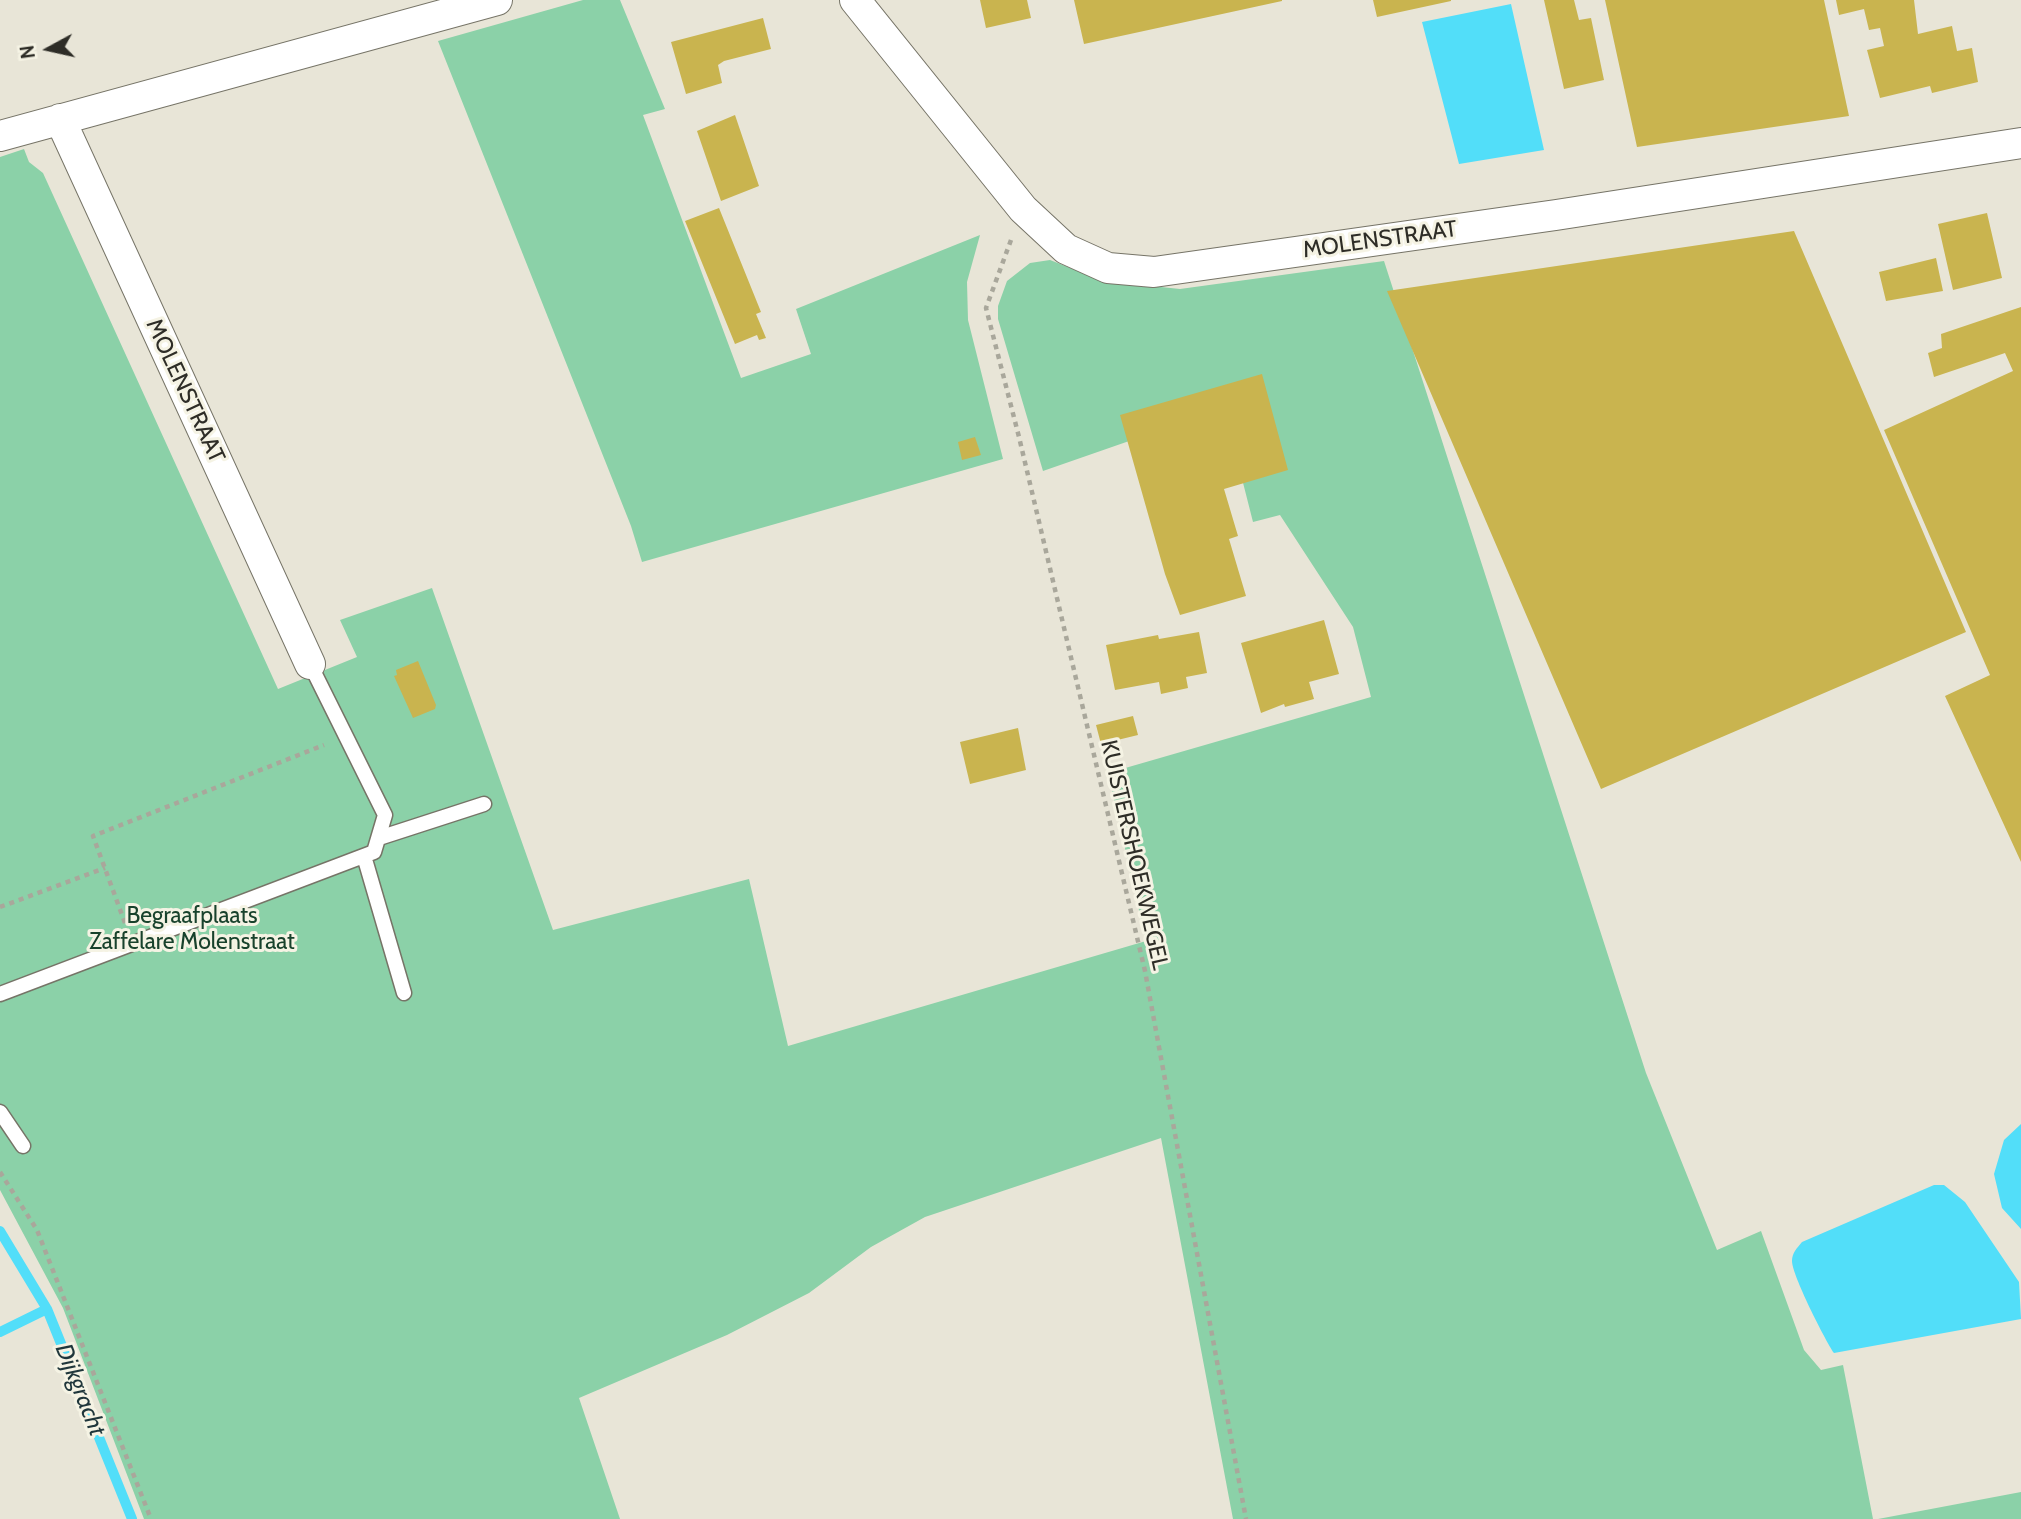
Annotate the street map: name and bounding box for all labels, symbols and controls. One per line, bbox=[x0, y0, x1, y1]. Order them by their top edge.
north arrow bbox=[14, 14, 84, 84]
text: N bbox=[15, 44, 40, 60]
street label: MOLENSTRAAT bbox=[1301, 216, 1459, 264]
street label: MOLENSTRAAT bbox=[140, 315, 230, 467]
street label: KUISTERSHOEKWEGEL bbox=[1094, 737, 1174, 973]
park label: Begraafplaats Zaffelare Molenstraat bbox=[89, 902, 295, 956]
water label: Dijkgracht bbox=[49, 1340, 111, 1440]

